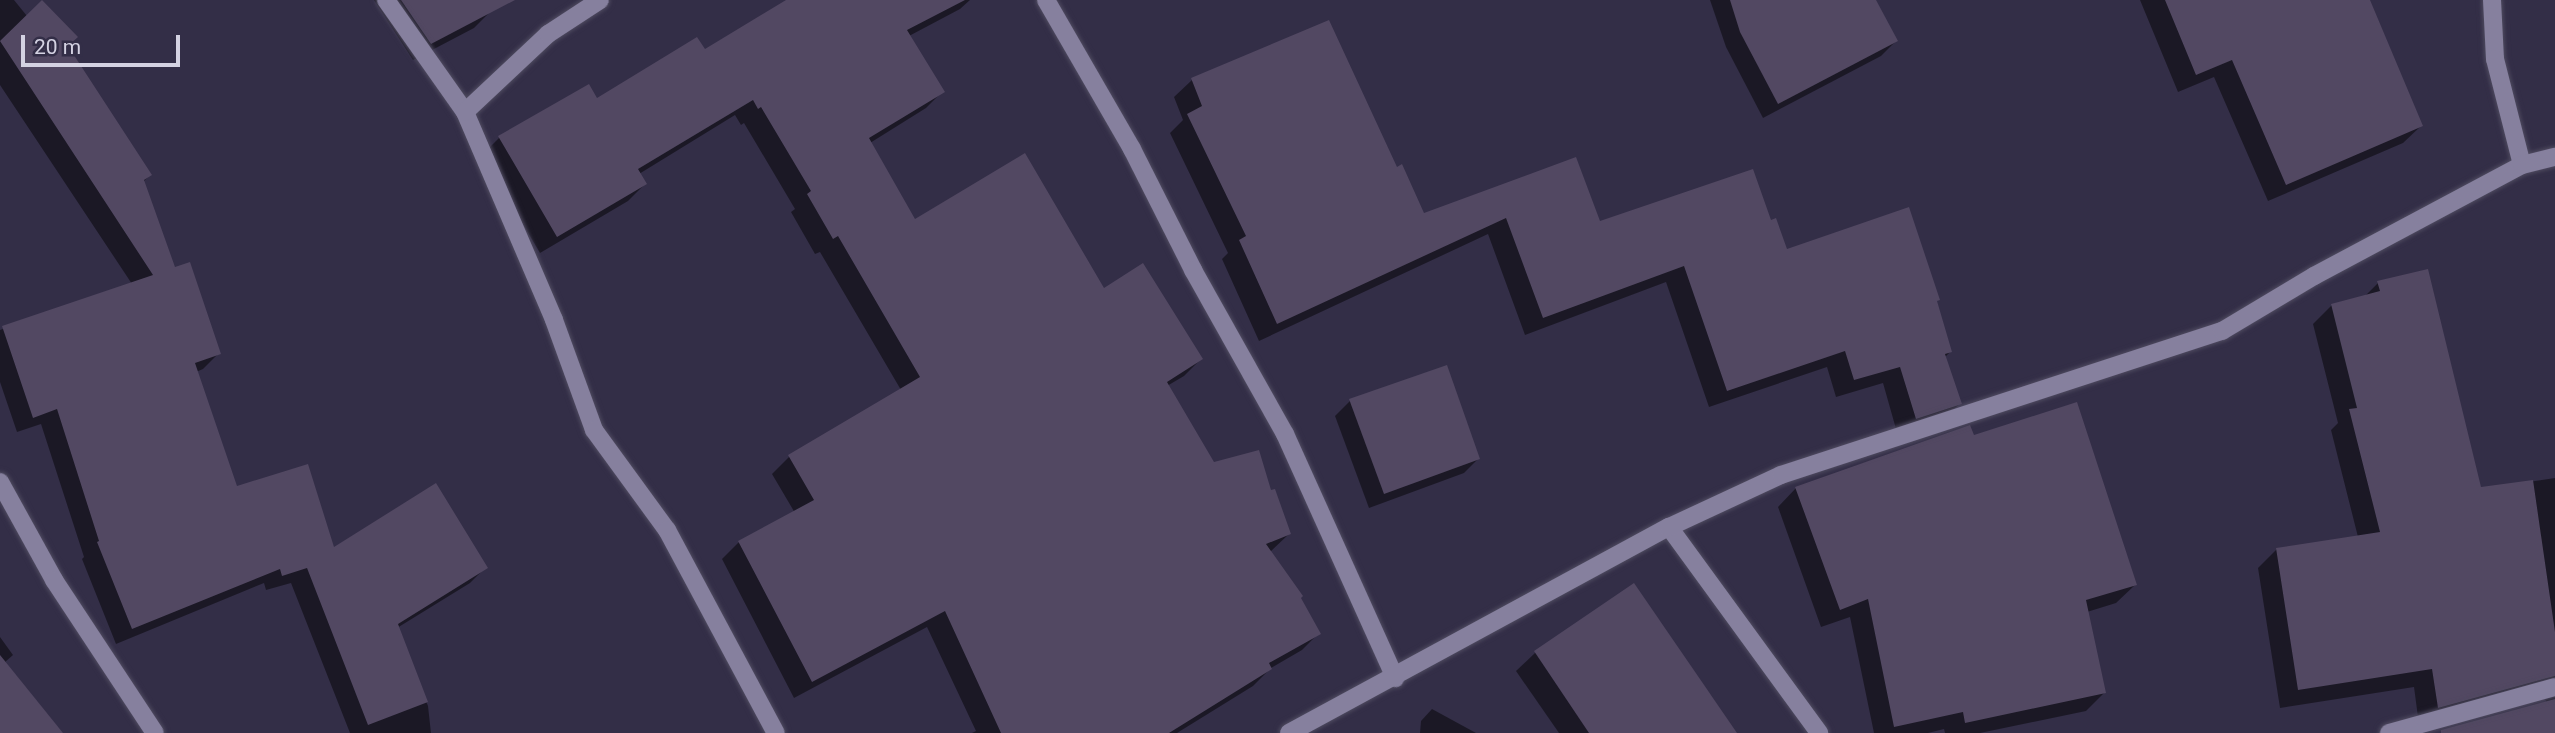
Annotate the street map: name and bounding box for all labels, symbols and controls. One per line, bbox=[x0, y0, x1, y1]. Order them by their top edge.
scale bar bbox=[24, 21, 184, 65]
text: 20 m bbox=[34, 35, 81, 59]

